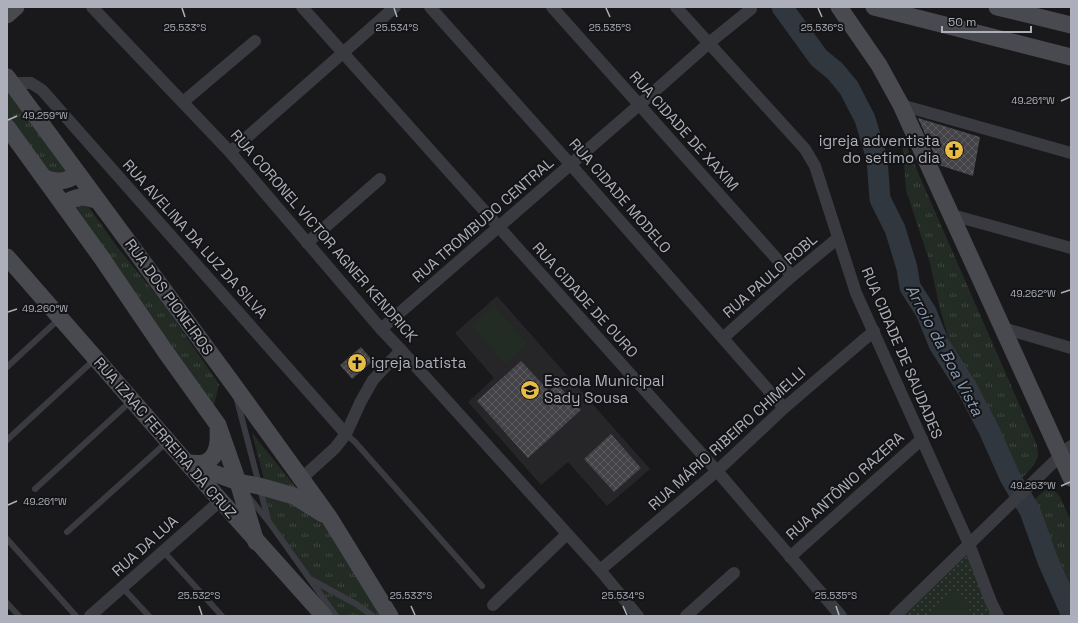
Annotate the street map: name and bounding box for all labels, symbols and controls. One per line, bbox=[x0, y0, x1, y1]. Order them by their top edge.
scale bar bbox=[942, 8, 1031, 34]
text: 50 m bbox=[948, 14, 976, 30]
text: 25.533°S bbox=[164, 21, 206, 34]
text: 25.534°S bbox=[376, 21, 418, 34]
text: 25.535°S bbox=[589, 21, 631, 34]
text: 25.536°S bbox=[801, 21, 843, 34]
street label: RUA CIDADE DE XAXIM bbox=[626, 67, 743, 194]
text: 49.261°W bbox=[1011, 94, 1055, 107]
text: 49.259°W bbox=[22, 109, 68, 122]
street label: RUA CORONEL VICTOR AGNER KENDRICK bbox=[227, 125, 422, 346]
place label: igreja adventista do setimo dia bbox=[819, 131, 940, 167]
street label: RUA CIDADE MODELO bbox=[565, 134, 675, 257]
church icon: igreja adventista do setimo dia bbox=[943, 139, 965, 161]
street label: RUA TROMBUDO CENTRAL bbox=[408, 153, 557, 286]
street label: RUA AVELINA DA LUZ DA SILVA bbox=[119, 155, 272, 323]
street label: RUA PAULO ROBL bbox=[719, 229, 821, 322]
street label: RUA DOS PIONEIROS bbox=[121, 235, 218, 358]
street label: RUA CIDADE DE OURO bbox=[528, 238, 642, 361]
street label: RUA CIDADE DE SAUDADES bbox=[858, 264, 947, 441]
water label: Arroio da Boa Vista bbox=[901, 281, 988, 420]
text: 49.262°W bbox=[1010, 287, 1056, 300]
text: 49.260°W bbox=[22, 302, 68, 315]
church icon: igreja batista bbox=[346, 352, 368, 374]
street label: RUA IZAAC FERREIRA DA CRUZ bbox=[90, 353, 241, 522]
place label: igreja batista bbox=[371, 353, 467, 372]
street label: RUA MÁRIO RIBEIRO CHIMELLI bbox=[644, 363, 809, 514]
place label: Escola Municipal Sady Sousa bbox=[544, 371, 664, 407]
school or university icon: Escola Municipal Sady Sousa bbox=[519, 379, 541, 401]
street label: RUA ANTÔNIO RAZERA bbox=[782, 427, 908, 544]
text: 49.263°W bbox=[1010, 479, 1056, 492]
text: 49.261°W bbox=[23, 495, 67, 508]
street label: RUA DA LUA bbox=[108, 511, 182, 580]
text: 25.532°S bbox=[178, 589, 220, 602]
text: 25.533°S bbox=[390, 589, 432, 602]
text: 25.534°S bbox=[602, 589, 644, 602]
text: 25.535°S bbox=[815, 589, 857, 602]

